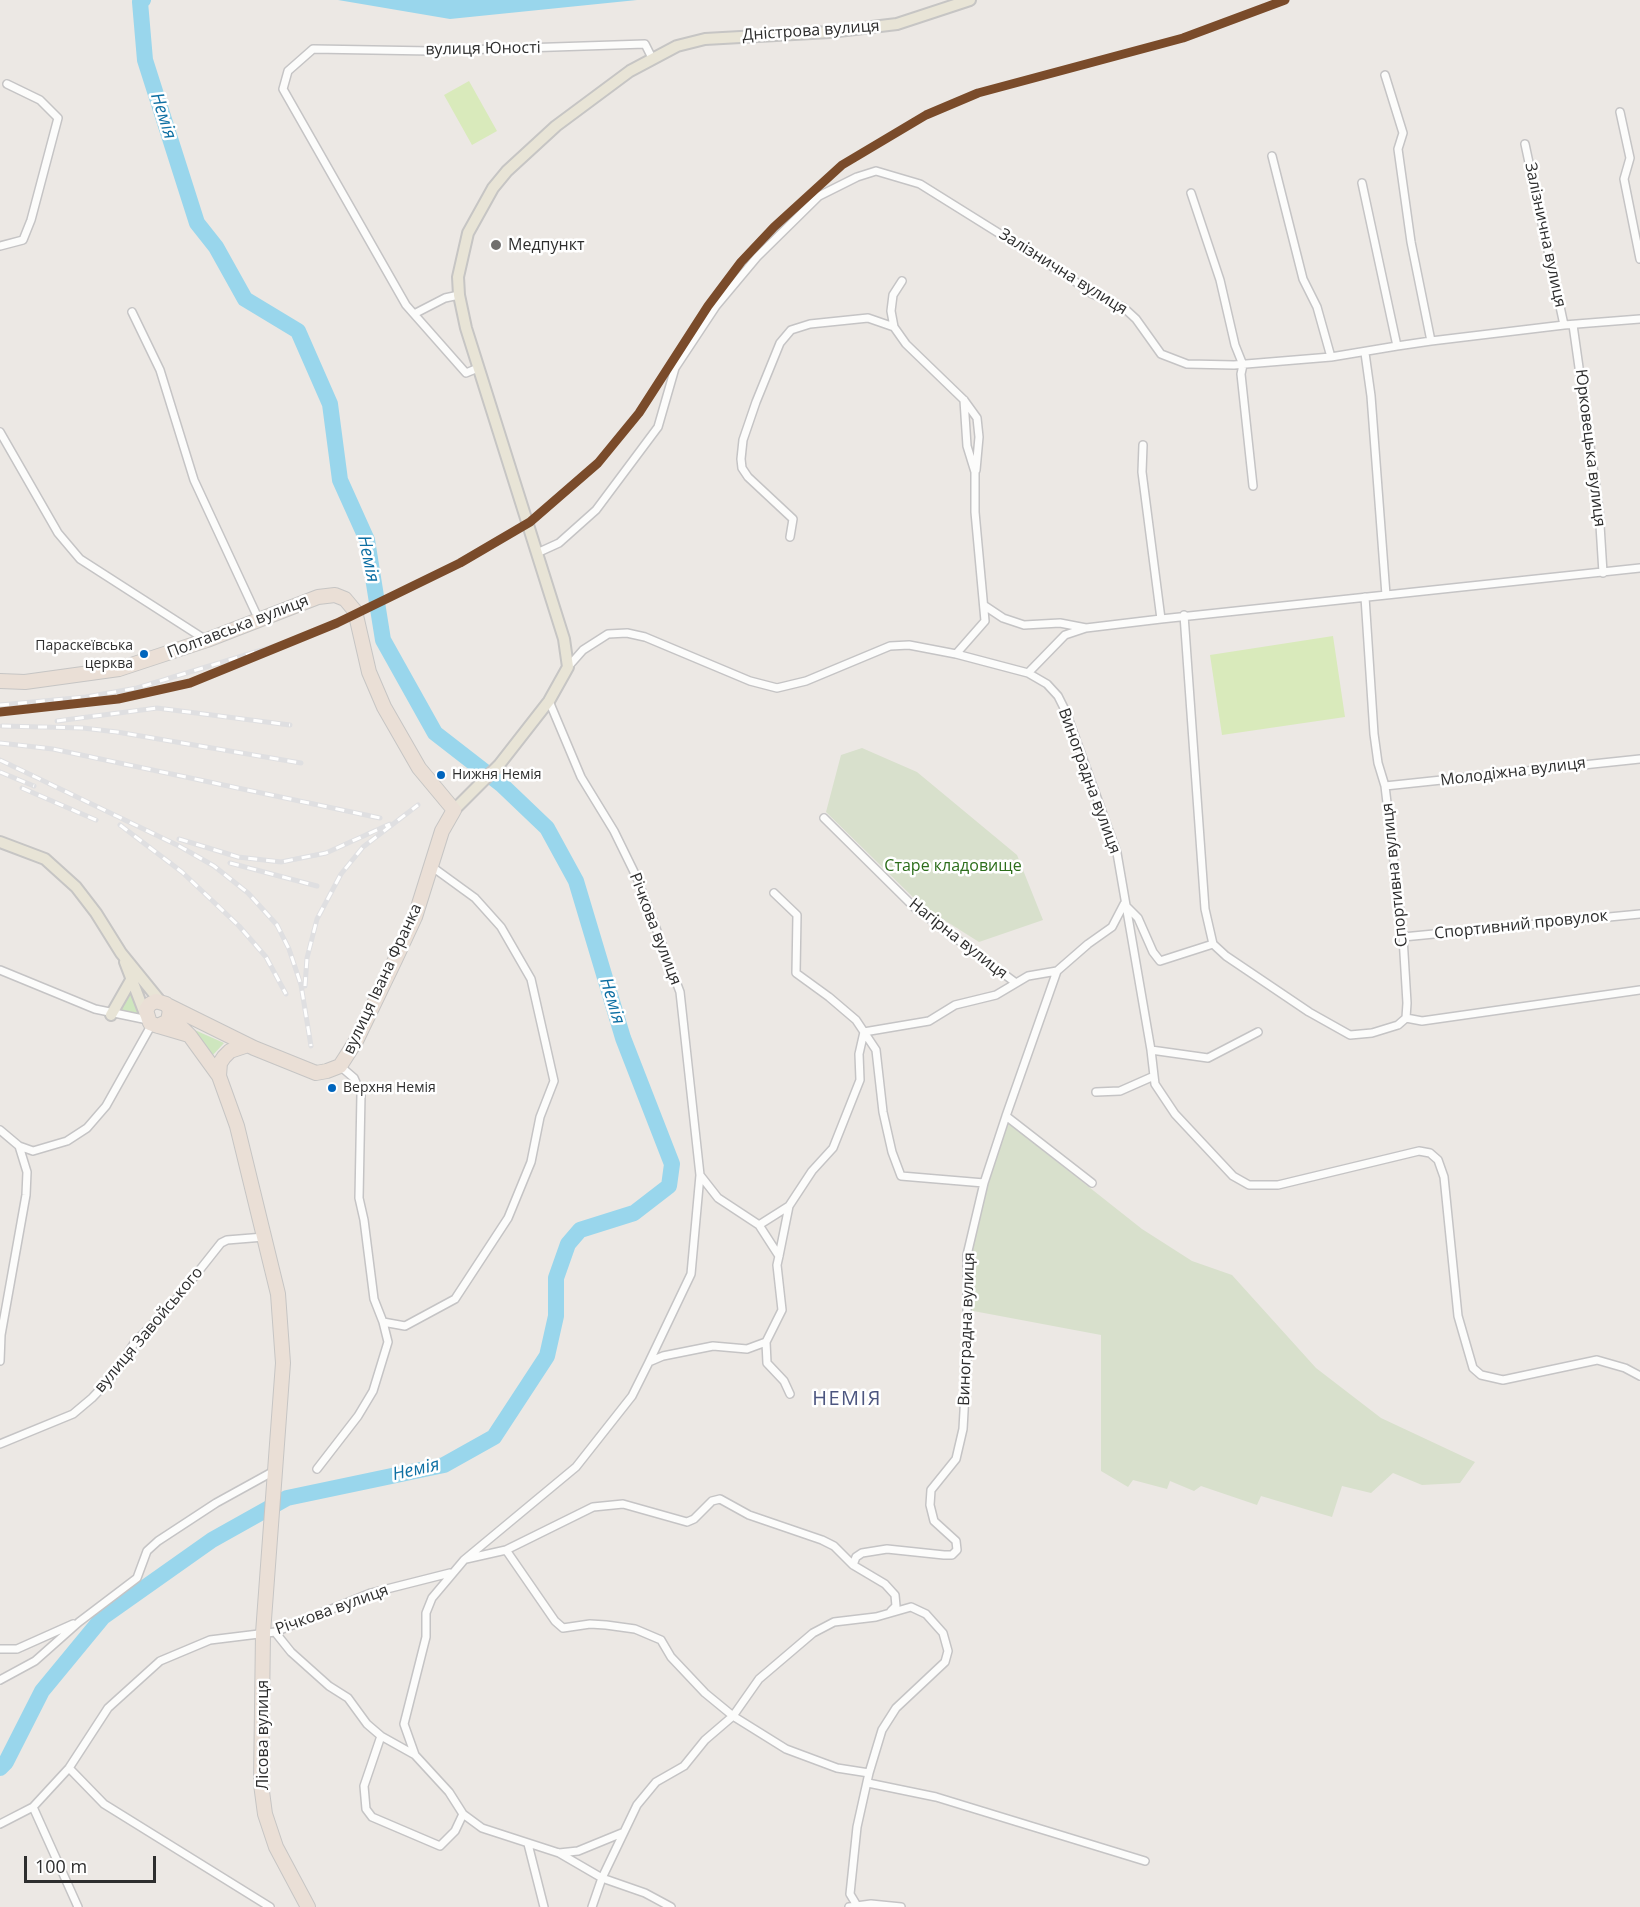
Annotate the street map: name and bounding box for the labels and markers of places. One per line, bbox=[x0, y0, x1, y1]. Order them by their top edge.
place label: Медпункт bbox=[508, 235, 584, 255]
marker: Медпункт bbox=[489, 238, 503, 252]
place label: Параскеївська церква bbox=[35, 638, 133, 670]
marker: Параскеївська церква bbox=[138, 648, 150, 660]
place label: Нижня Немія bbox=[452, 767, 541, 783]
marker: Нижня Немія bbox=[435, 769, 447, 781]
place label: Верхня Немія bbox=[343, 1080, 436, 1096]
marker: Верхня Немія bbox=[326, 1082, 338, 1094]

